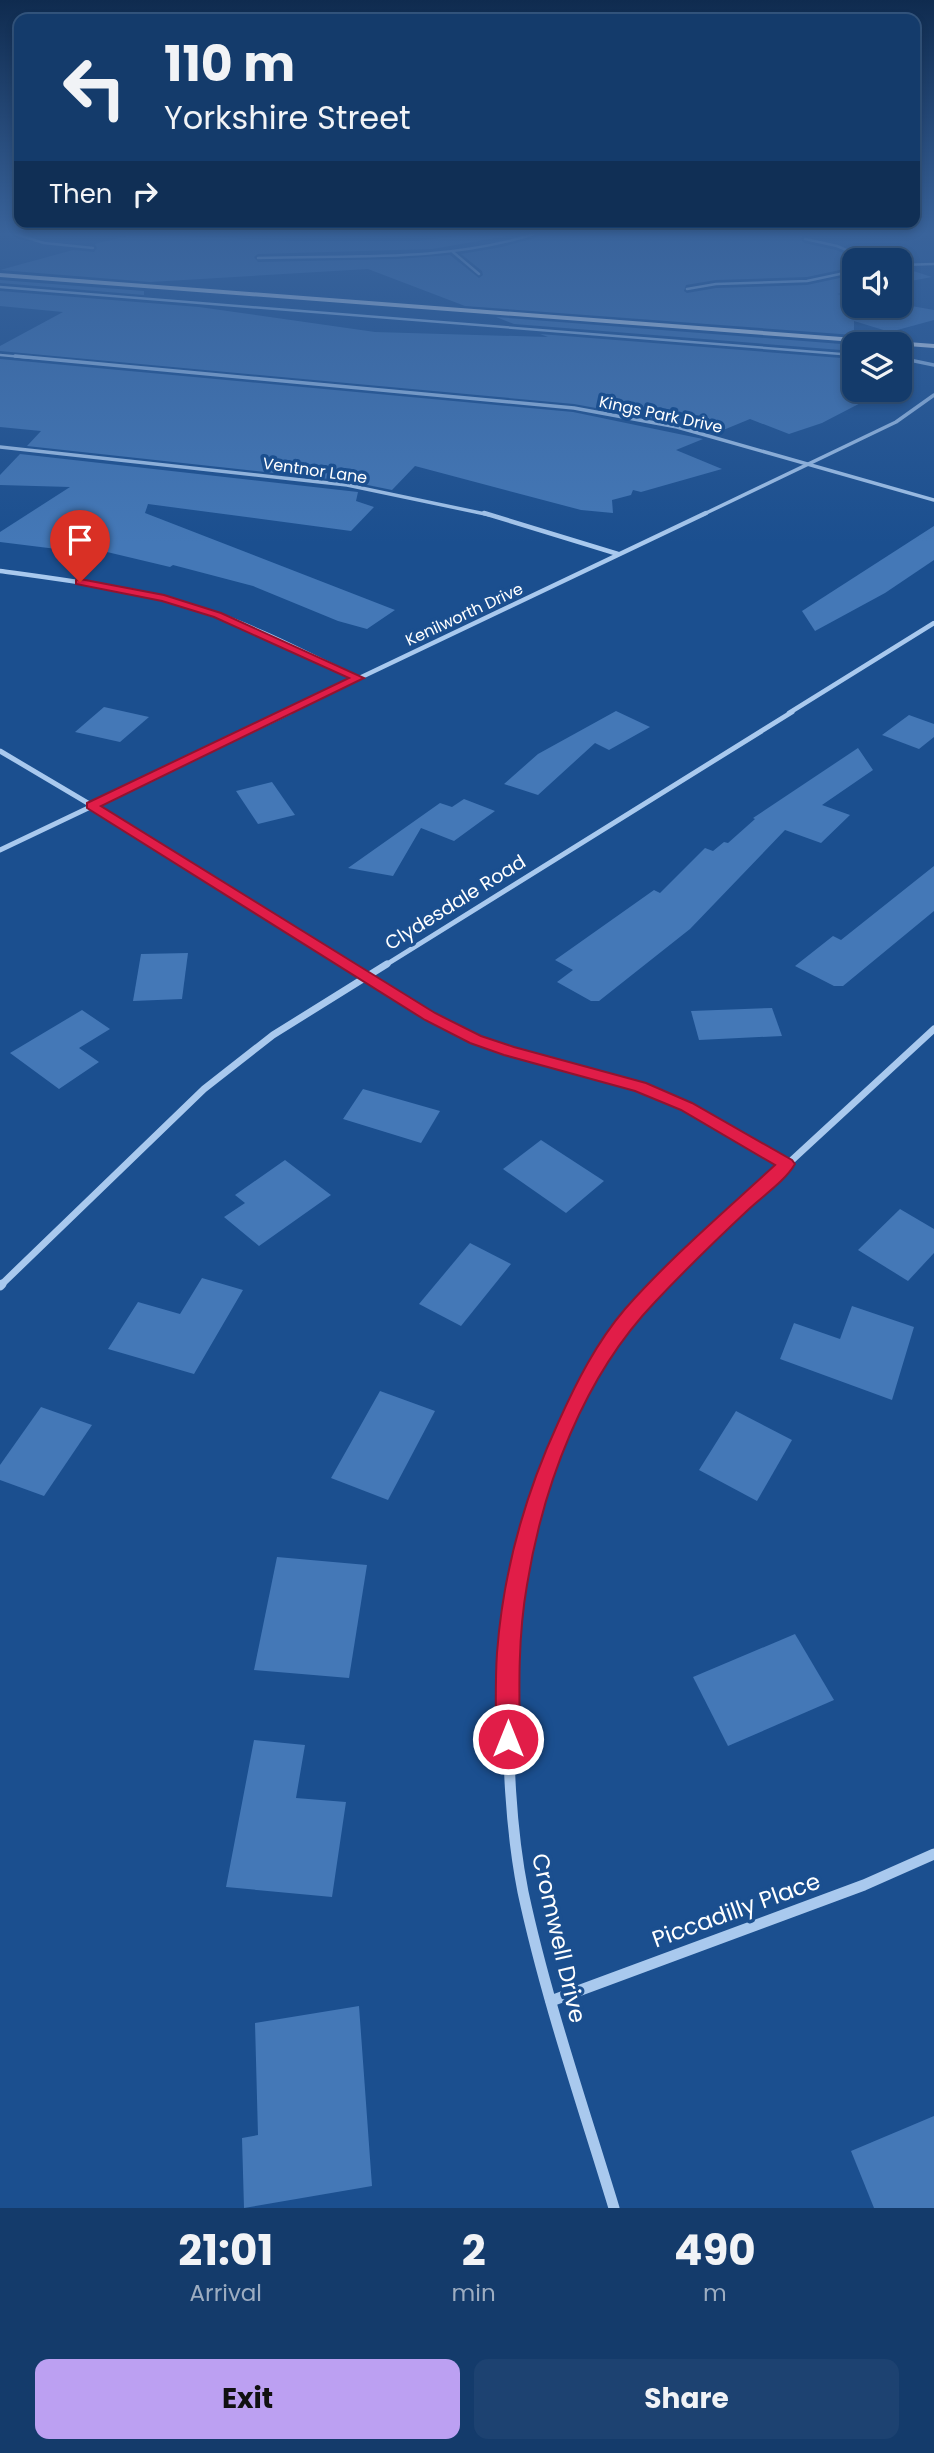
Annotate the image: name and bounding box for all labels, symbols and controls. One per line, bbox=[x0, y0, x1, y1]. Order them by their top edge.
text: 110 m bbox=[164, 30, 295, 98]
icon: left bbox=[49, 42, 140, 133]
text: Yorkshire Street bbox=[164, 95, 411, 140]
icon: right bbox=[126, 175, 164, 213]
text: Then bbox=[49, 176, 112, 212]
map controls bbox=[842, 248, 912, 402]
button: sound bbox=[842, 248, 912, 318]
button: layers bbox=[842, 332, 912, 402]
street label: Kings Park Drive bbox=[597, 390, 725, 439]
street label: Ventnor Lane bbox=[261, 452, 369, 489]
pin bbox=[50, 510, 110, 582]
icon: arrive bbox=[61, 521, 99, 559]
street label: Kenilworth Drive bbox=[402, 577, 527, 652]
street label: Clydesdale Road bbox=[380, 848, 531, 957]
position arrow bbox=[471, 1702, 545, 1776]
street label: Cromwell Drive bbox=[524, 1850, 594, 2026]
street label: Piccadilly Place bbox=[647, 1865, 825, 1955]
text: 21:01 bbox=[178, 2221, 273, 2280]
text: 2 bbox=[462, 2221, 486, 2280]
text: 490 bbox=[674, 2221, 756, 2280]
text: Arrival bbox=[190, 2277, 262, 2309]
text: min bbox=[452, 2277, 496, 2309]
text: m bbox=[703, 2277, 727, 2309]
button: Exit bbox=[35, 2359, 460, 2439]
button: Share bbox=[474, 2359, 899, 2439]

